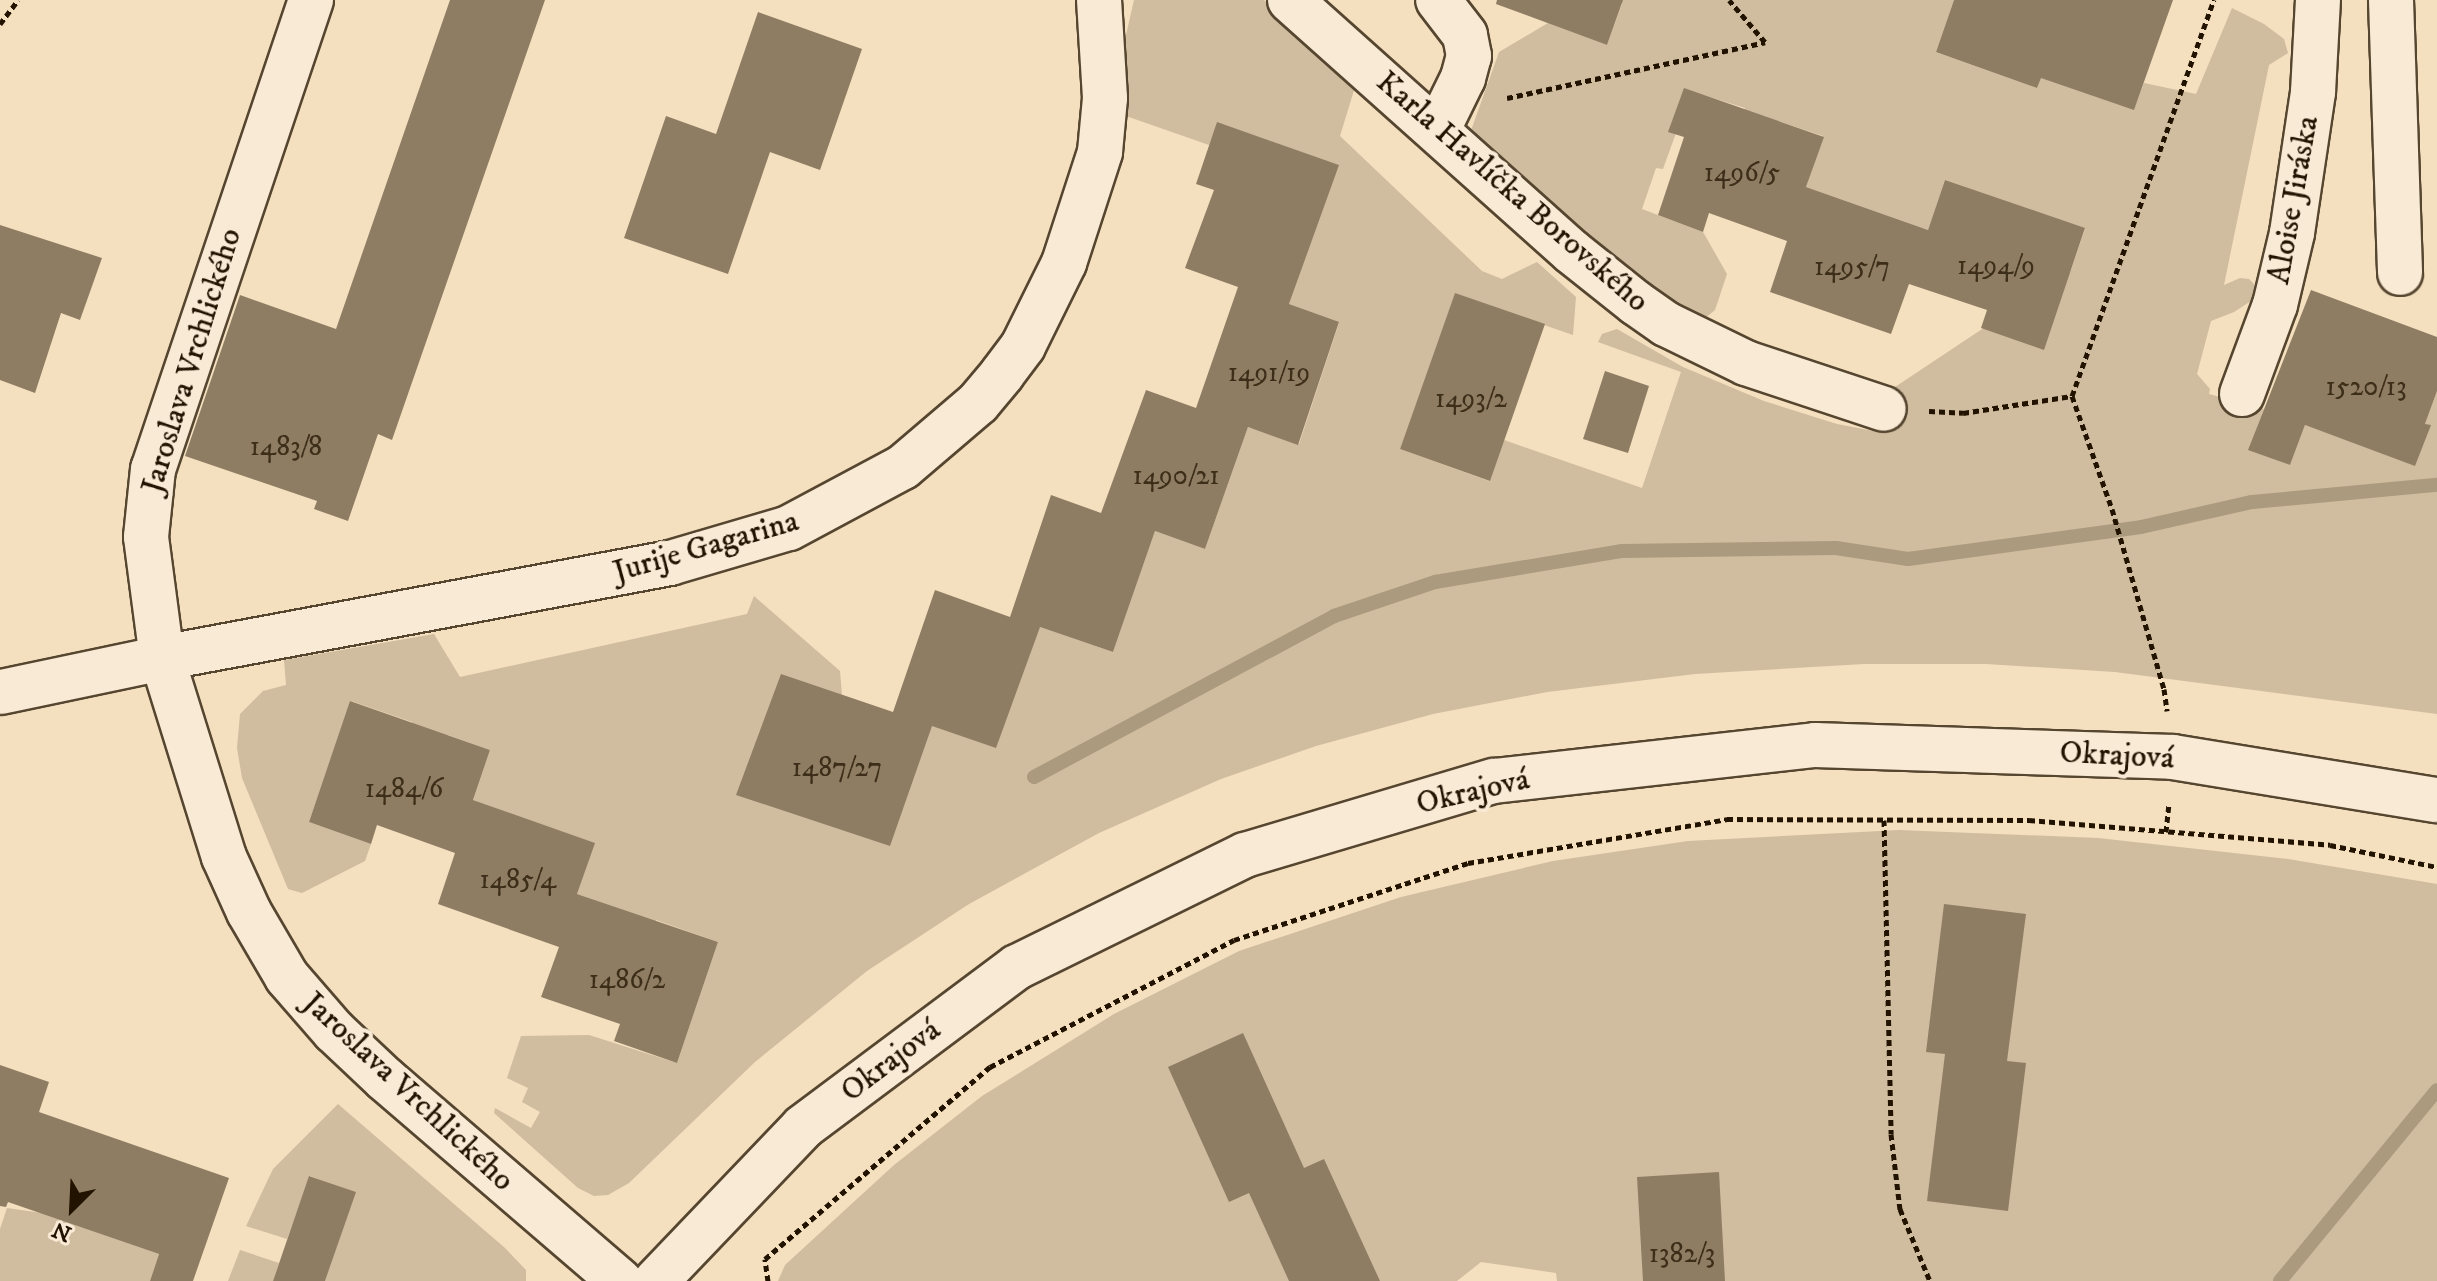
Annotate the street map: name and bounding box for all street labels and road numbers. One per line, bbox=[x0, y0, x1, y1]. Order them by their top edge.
street label: Karla Havlíčka Borovského bbox=[1368, 63, 1656, 321]
street label: Aloise Jiráska bbox=[2260, 113, 2328, 287]
street label: Jaroslava Vrchlického bbox=[133, 224, 251, 498]
street label: Jurije Gagarina bbox=[609, 502, 803, 592]
street label: Okrajová bbox=[2059, 734, 2175, 778]
street label: Okrajová bbox=[1413, 760, 1533, 824]
street label: Jaroslava Vrchlického bbox=[294, 984, 522, 1200]
street label: Okrajová bbox=[834, 1011, 948, 1111]

